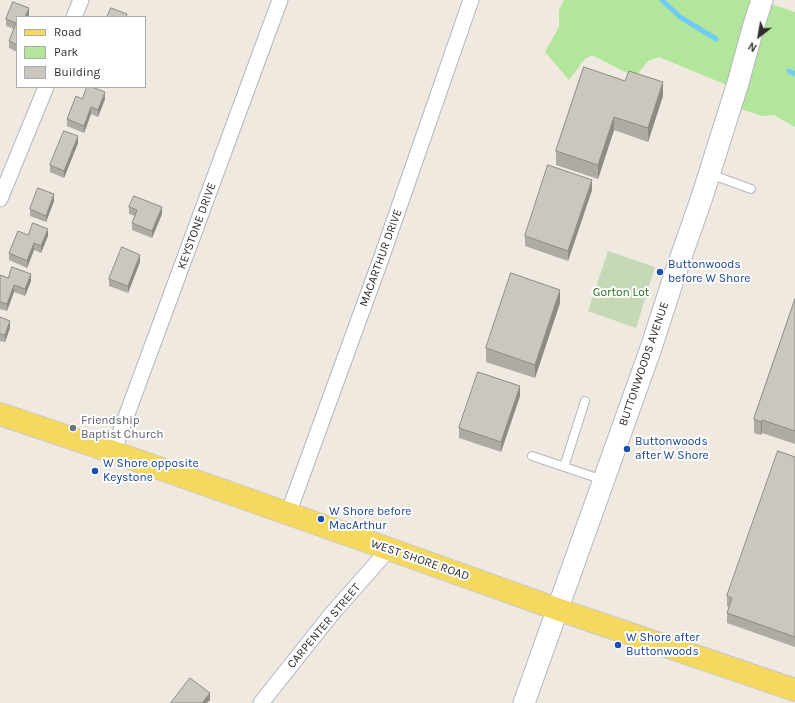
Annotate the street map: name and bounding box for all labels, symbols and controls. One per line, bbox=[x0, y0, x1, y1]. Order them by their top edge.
legend bbox=[16, 16, 146, 88]
north arrow bbox=[739, 16, 779, 56]
text: Road bbox=[54, 25, 82, 39]
text: N bbox=[746, 39, 759, 54]
text: Park bbox=[54, 45, 78, 59]
text: Building bbox=[54, 65, 100, 79]
street label: KEYSTONE DRIVE bbox=[175, 181, 219, 271]
street label: MACARTHUR DRIVE bbox=[357, 207, 405, 309]
place label: Buttonwoods before W Shore bbox=[668, 258, 750, 286]
marker: Buttonwoods before W Shore bbox=[655, 267, 665, 277]
park label: Gorton Lot bbox=[593, 286, 649, 300]
street label: BUTTONWOODS AVENUE bbox=[616, 300, 672, 428]
place label: Friendship Baptist Church bbox=[81, 414, 163, 442]
marker: Friendship Baptist Church bbox=[68, 423, 78, 433]
place label: Buttonwoods after W Shore bbox=[635, 435, 709, 463]
marker: Buttonwoods after W Shore bbox=[622, 444, 632, 454]
place label: W Shore opposite Keystone bbox=[103, 457, 199, 485]
marker: W Shore opposite Keystone bbox=[90, 466, 100, 476]
place label: W Shore before MacArthur bbox=[329, 505, 411, 533]
marker: W Shore before MacArthur bbox=[316, 514, 326, 524]
street label: WEST SHORE ROAD bbox=[369, 536, 471, 584]
street label: CARPENTER STREET bbox=[284, 581, 364, 671]
place label: W Shore after Buttonwoods bbox=[626, 631, 700, 659]
marker: W Shore after Buttonwoods bbox=[613, 640, 623, 650]

